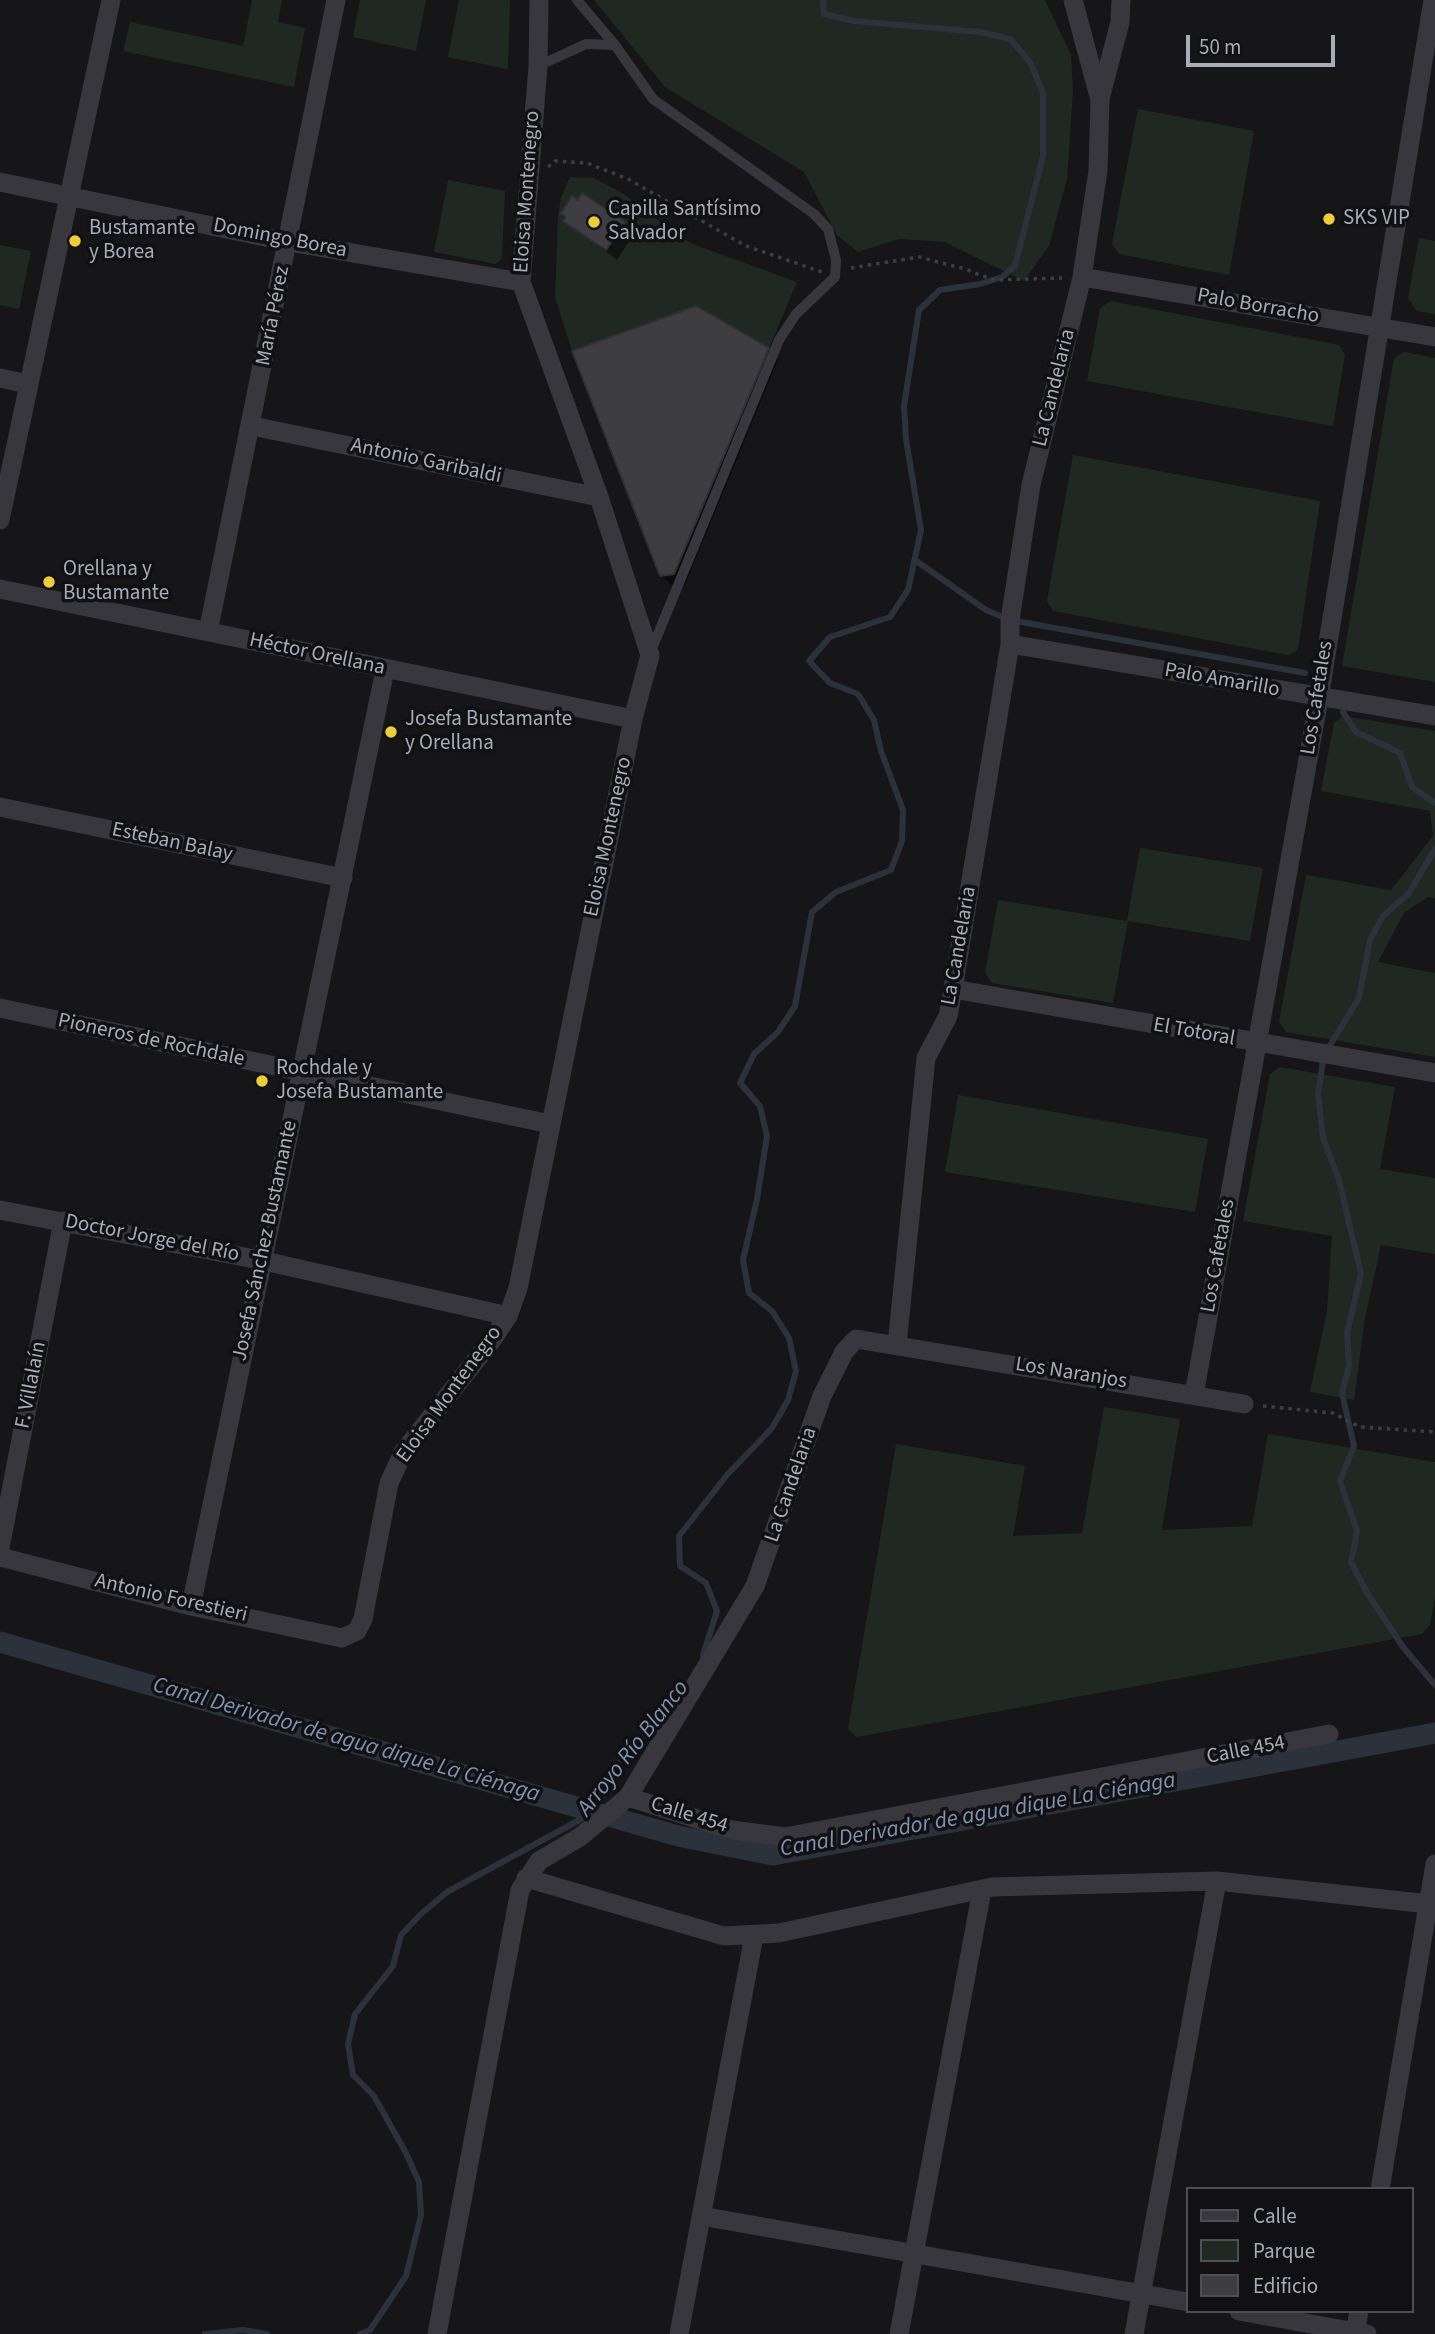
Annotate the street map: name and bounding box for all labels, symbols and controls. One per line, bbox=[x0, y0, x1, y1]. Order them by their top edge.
scale bar bbox=[1190, 21, 1339, 65]
text: 50 m bbox=[1199, 32, 1241, 62]
street label: Eloisa Montenegro bbox=[510, 110, 546, 274]
place label: Capilla Santísimo Salvador bbox=[608, 197, 761, 247]
place label: SKS VIP bbox=[1343, 206, 1410, 232]
marker: SKS VIP bbox=[1321, 211, 1337, 227]
street label: Domingo Borea bbox=[211, 214, 349, 264]
marker: Capilla Santísimo Salvador bbox=[586, 214, 602, 230]
place label: Bustamante y Borea bbox=[89, 216, 195, 266]
marker: Bustamante y Borea bbox=[67, 233, 83, 249]
street label: María Pérez bbox=[252, 264, 296, 368]
street label: Palo Borracho bbox=[1195, 284, 1321, 330]
street label: La Candelaria bbox=[1028, 327, 1082, 449]
street label: Antonio Garibaldi bbox=[348, 434, 504, 490]
place label: Orellana y Bustamante bbox=[63, 557, 169, 607]
marker: Orellana y Bustamante bbox=[41, 574, 57, 590]
street label: Héctor Orellana bbox=[247, 628, 387, 682]
street label: Los Cafetales bbox=[1297, 639, 1339, 757]
street label: Palo Amarillo bbox=[1162, 658, 1282, 704]
place label: Josefa Bustamante y Orellana bbox=[405, 707, 572, 757]
marker: Josefa Bustamante y Orellana bbox=[383, 724, 399, 740]
street label: Eloisa Montenegro bbox=[580, 755, 638, 919]
street label: Esteban Balay bbox=[109, 818, 235, 868]
street label: La Candelaria bbox=[937, 885, 983, 1007]
street label: Pioneros de Rochdale bbox=[55, 1009, 247, 1073]
street label: El Totoral bbox=[1151, 1013, 1237, 1053]
place label: Rochdale y Josefa Bustamante bbox=[276, 1056, 443, 1106]
marker: Rochdale y Josefa Bustamante bbox=[254, 1073, 270, 1089]
street label: Josefa Sánchez Bustamante bbox=[228, 1119, 304, 1363]
street label: Los Cafetales bbox=[1197, 1197, 1241, 1315]
street label: Doctor Jorge del Río bbox=[63, 1210, 241, 1268]
street label: Eloisa Montenegro bbox=[392, 1322, 508, 1468]
street label: F. Villalaín bbox=[11, 1339, 53, 1431]
street label: Los Naranjos bbox=[1013, 1353, 1129, 1395]
street label: La Candelaria bbox=[761, 1424, 823, 1546]
street label: Antonio Forestieri bbox=[92, 1569, 250, 1629]
water label: Canal Derivador de agua dique La Ciénaga bbox=[149, 1672, 543, 1810]
water label: Arroyo Río Blanco bbox=[572, 1676, 696, 1822]
street label: Calle 454 bbox=[1205, 1731, 1287, 1771]
water label: Canal Derivador de agua dique La Ciénaga bbox=[778, 1768, 1178, 1864]
street label: Calle 454 bbox=[647, 1792, 731, 1840]
legend bbox=[1186, 2187, 1414, 2313]
text: Calle bbox=[1253, 2201, 1297, 2231]
text: Parque bbox=[1253, 2236, 1315, 2266]
text: Edificio bbox=[1253, 2271, 1318, 2301]

